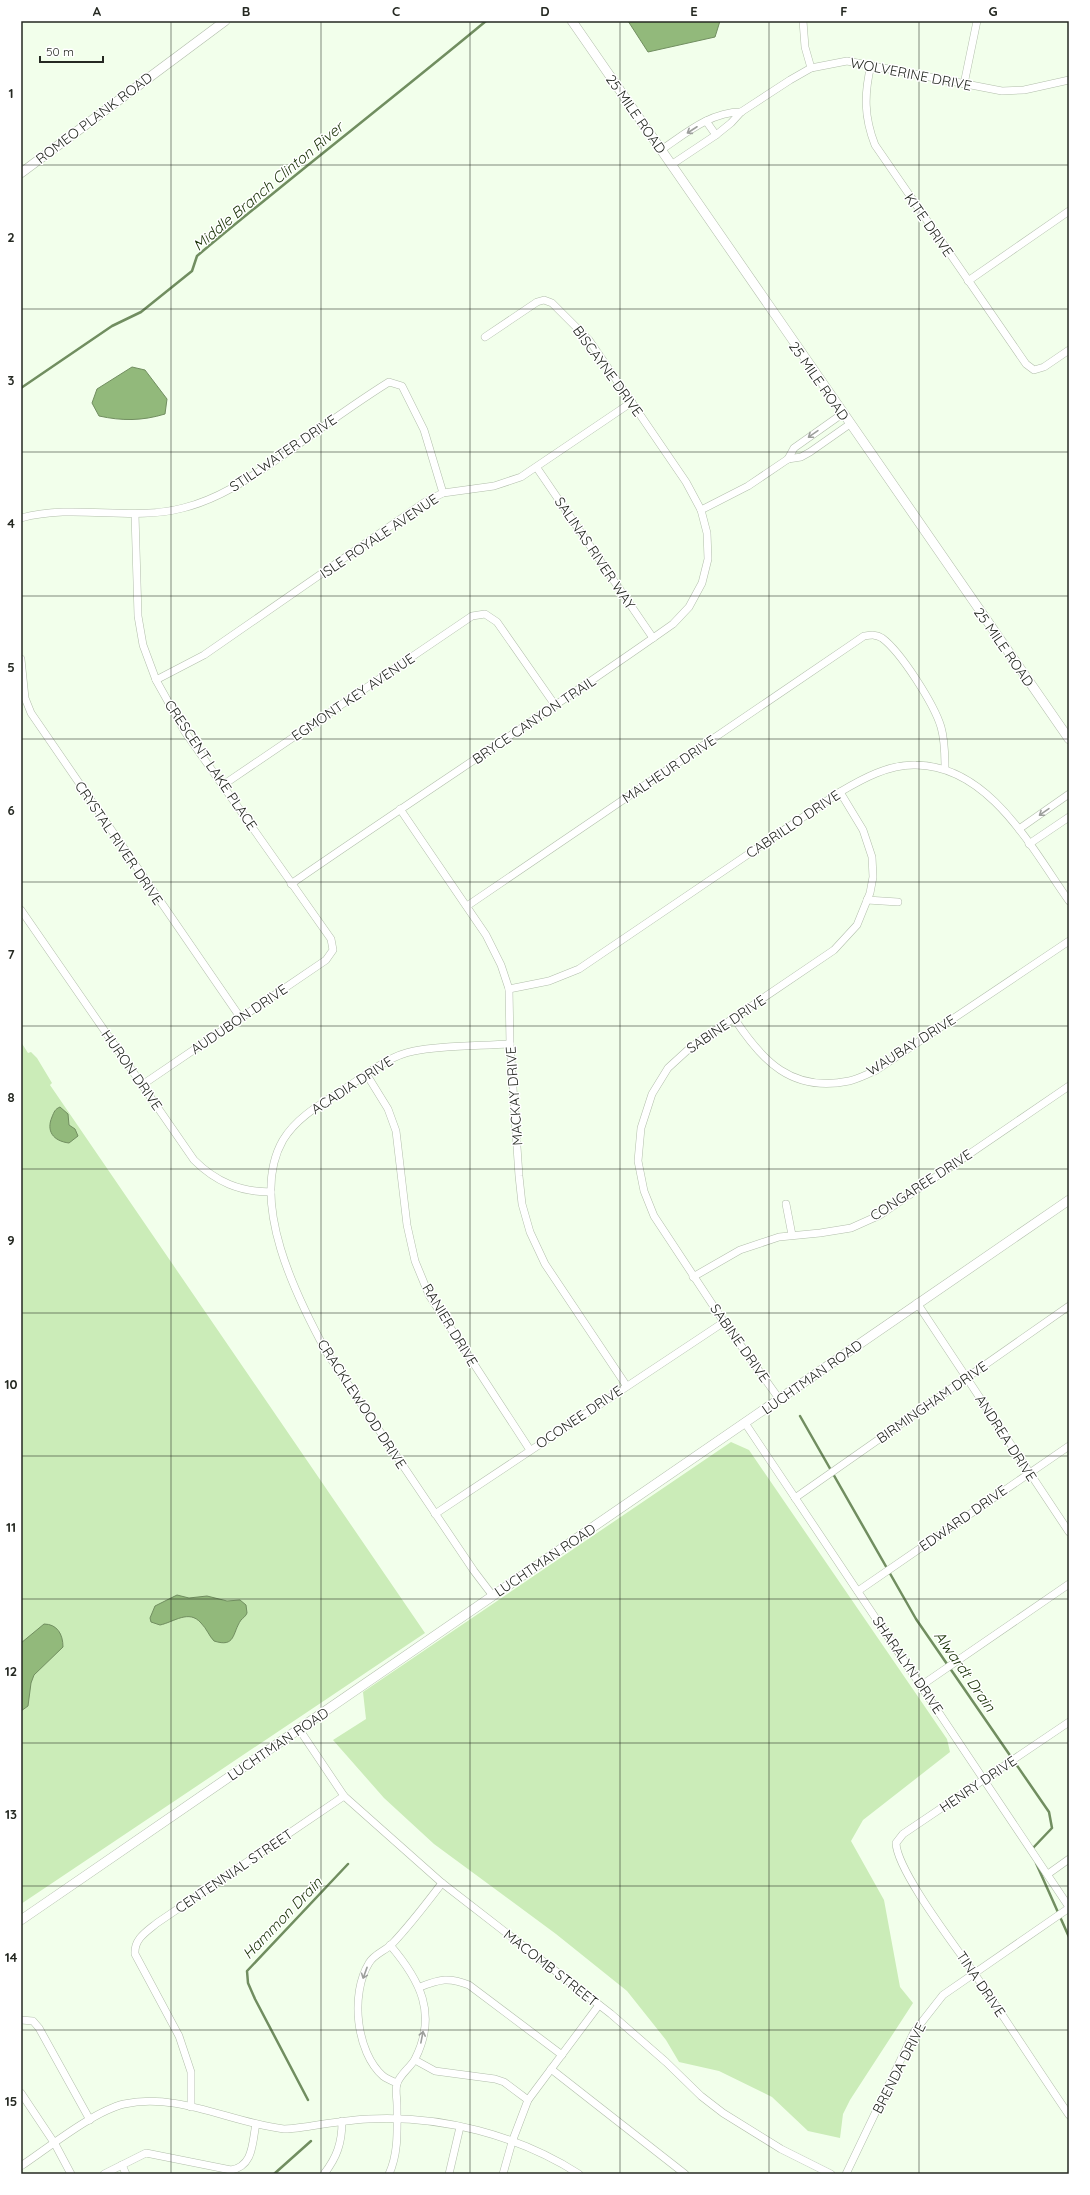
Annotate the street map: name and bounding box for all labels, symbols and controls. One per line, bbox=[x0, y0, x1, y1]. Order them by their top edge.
text: A bbox=[93, 3, 102, 19]
text: B bbox=[242, 3, 250, 19]
text: C bbox=[392, 3, 400, 19]
text: D bbox=[540, 3, 550, 19]
text: E bbox=[690, 3, 698, 19]
text: F bbox=[840, 3, 848, 19]
text: G bbox=[988, 3, 998, 19]
scale bar bbox=[40, 38, 103, 64]
text: 50 m bbox=[46, 44, 74, 59]
street label: WOLVERINE DRIVE bbox=[849, 53, 973, 95]
street label: ROMEO PLANK ROAD bbox=[32, 68, 156, 168]
street label: 25 MILE ROAD bbox=[602, 71, 670, 157]
text: 1 bbox=[8, 85, 14, 101]
water label: Middle Branch Clinton River bbox=[189, 116, 349, 255]
one-way arrow bbox=[687, 126, 698, 134]
street label: KITE DRIVE bbox=[901, 190, 957, 260]
text: 2 bbox=[7, 229, 15, 245]
street label: BISCAYNE DRIVE bbox=[569, 322, 647, 420]
street label: 25 MILE ROAD bbox=[785, 338, 853, 424]
text: 3 bbox=[8, 372, 15, 388]
street label: STILLWATER DRIVE bbox=[226, 410, 340, 496]
one-way arrow bbox=[807, 430, 818, 438]
street label: ISLE ROYALE AVENUE bbox=[316, 490, 442, 582]
street label: SALINAS RIVER WAY bbox=[551, 493, 639, 613]
text: 4 bbox=[7, 515, 15, 531]
street label: 25 MILE ROAD bbox=[970, 604, 1038, 690]
street label: EGMONT KEY AVENUE bbox=[288, 649, 418, 745]
text: 5 bbox=[7, 659, 15, 675]
street label: BRYCE CANYON TRAIL bbox=[469, 672, 600, 768]
street label: CRESCENT LAKE PLACE bbox=[161, 696, 261, 834]
street label: MALHEUR DRIVE bbox=[619, 731, 719, 807]
street label: CRYSTAL RIVER DRIVE bbox=[71, 778, 167, 908]
street label: CABRILLO DRIVE bbox=[742, 786, 844, 862]
text: 6 bbox=[7, 802, 15, 818]
one-way arrow bbox=[1039, 808, 1050, 816]
text: 7 bbox=[7, 946, 15, 962]
street label: AUDUBON DRIVE bbox=[187, 980, 291, 1058]
street label: SABINE DRIVE bbox=[683, 991, 769, 1057]
street label: WAUBAY DRIVE bbox=[863, 1010, 959, 1080]
street label: HURON DRIVE bbox=[98, 1026, 166, 1114]
street label: MACKAY DRIVE bbox=[502, 1046, 526, 1146]
street label: ACADIA DRIVE bbox=[308, 1052, 396, 1118]
text: 8 bbox=[7, 1089, 15, 1105]
street label: CONGAREE DRIVE bbox=[867, 1145, 975, 1225]
text: 9 bbox=[7, 1232, 15, 1248]
street label: RANIER DRIVE bbox=[418, 1280, 482, 1370]
street label: SABINE DRIVE bbox=[706, 1300, 774, 1386]
street label: CRACKLEWOOD DRIVE bbox=[313, 1336, 411, 1472]
street label: LUCHTMAN ROAD bbox=[758, 1336, 866, 1418]
street label: BIRMINGHAM DRIVE bbox=[873, 1357, 991, 1447]
text: 10 bbox=[4, 1376, 18, 1392]
street label: OCONEE DRIVE bbox=[532, 1381, 626, 1453]
street label: ANDREA DRIVE bbox=[971, 1391, 1041, 1485]
street label: EDWARD DRIVE bbox=[915, 1481, 1011, 1555]
text: 11 bbox=[6, 1519, 16, 1535]
street label: LUCHTMAN ROAD bbox=[491, 1519, 599, 1601]
street label: SHARALYN DRIVE bbox=[869, 1613, 947, 1717]
water label: Alwardt Drain bbox=[930, 1627, 1000, 1715]
text: 12 bbox=[5, 1663, 17, 1679]
street label: LUCHTMAN ROAD bbox=[224, 1703, 332, 1785]
street label: HENRY DRIVE bbox=[936, 1752, 1020, 1816]
text: 13 bbox=[5, 1806, 17, 1822]
street label: CENTENNIAL STREET bbox=[172, 1825, 296, 1917]
water label: Hammon Drain bbox=[238, 1873, 326, 1963]
street label: MACOMB STREET bbox=[500, 1926, 602, 2010]
street label: TINA DRIVE bbox=[952, 1948, 1010, 2020]
text: 14 bbox=[5, 1949, 18, 1965]
one-way arrow bbox=[361, 1967, 369, 1979]
street label: BRENDA DRIVE bbox=[868, 2019, 930, 2117]
one-way arrow bbox=[418, 2031, 426, 2044]
text: 15 bbox=[5, 2093, 17, 2109]

